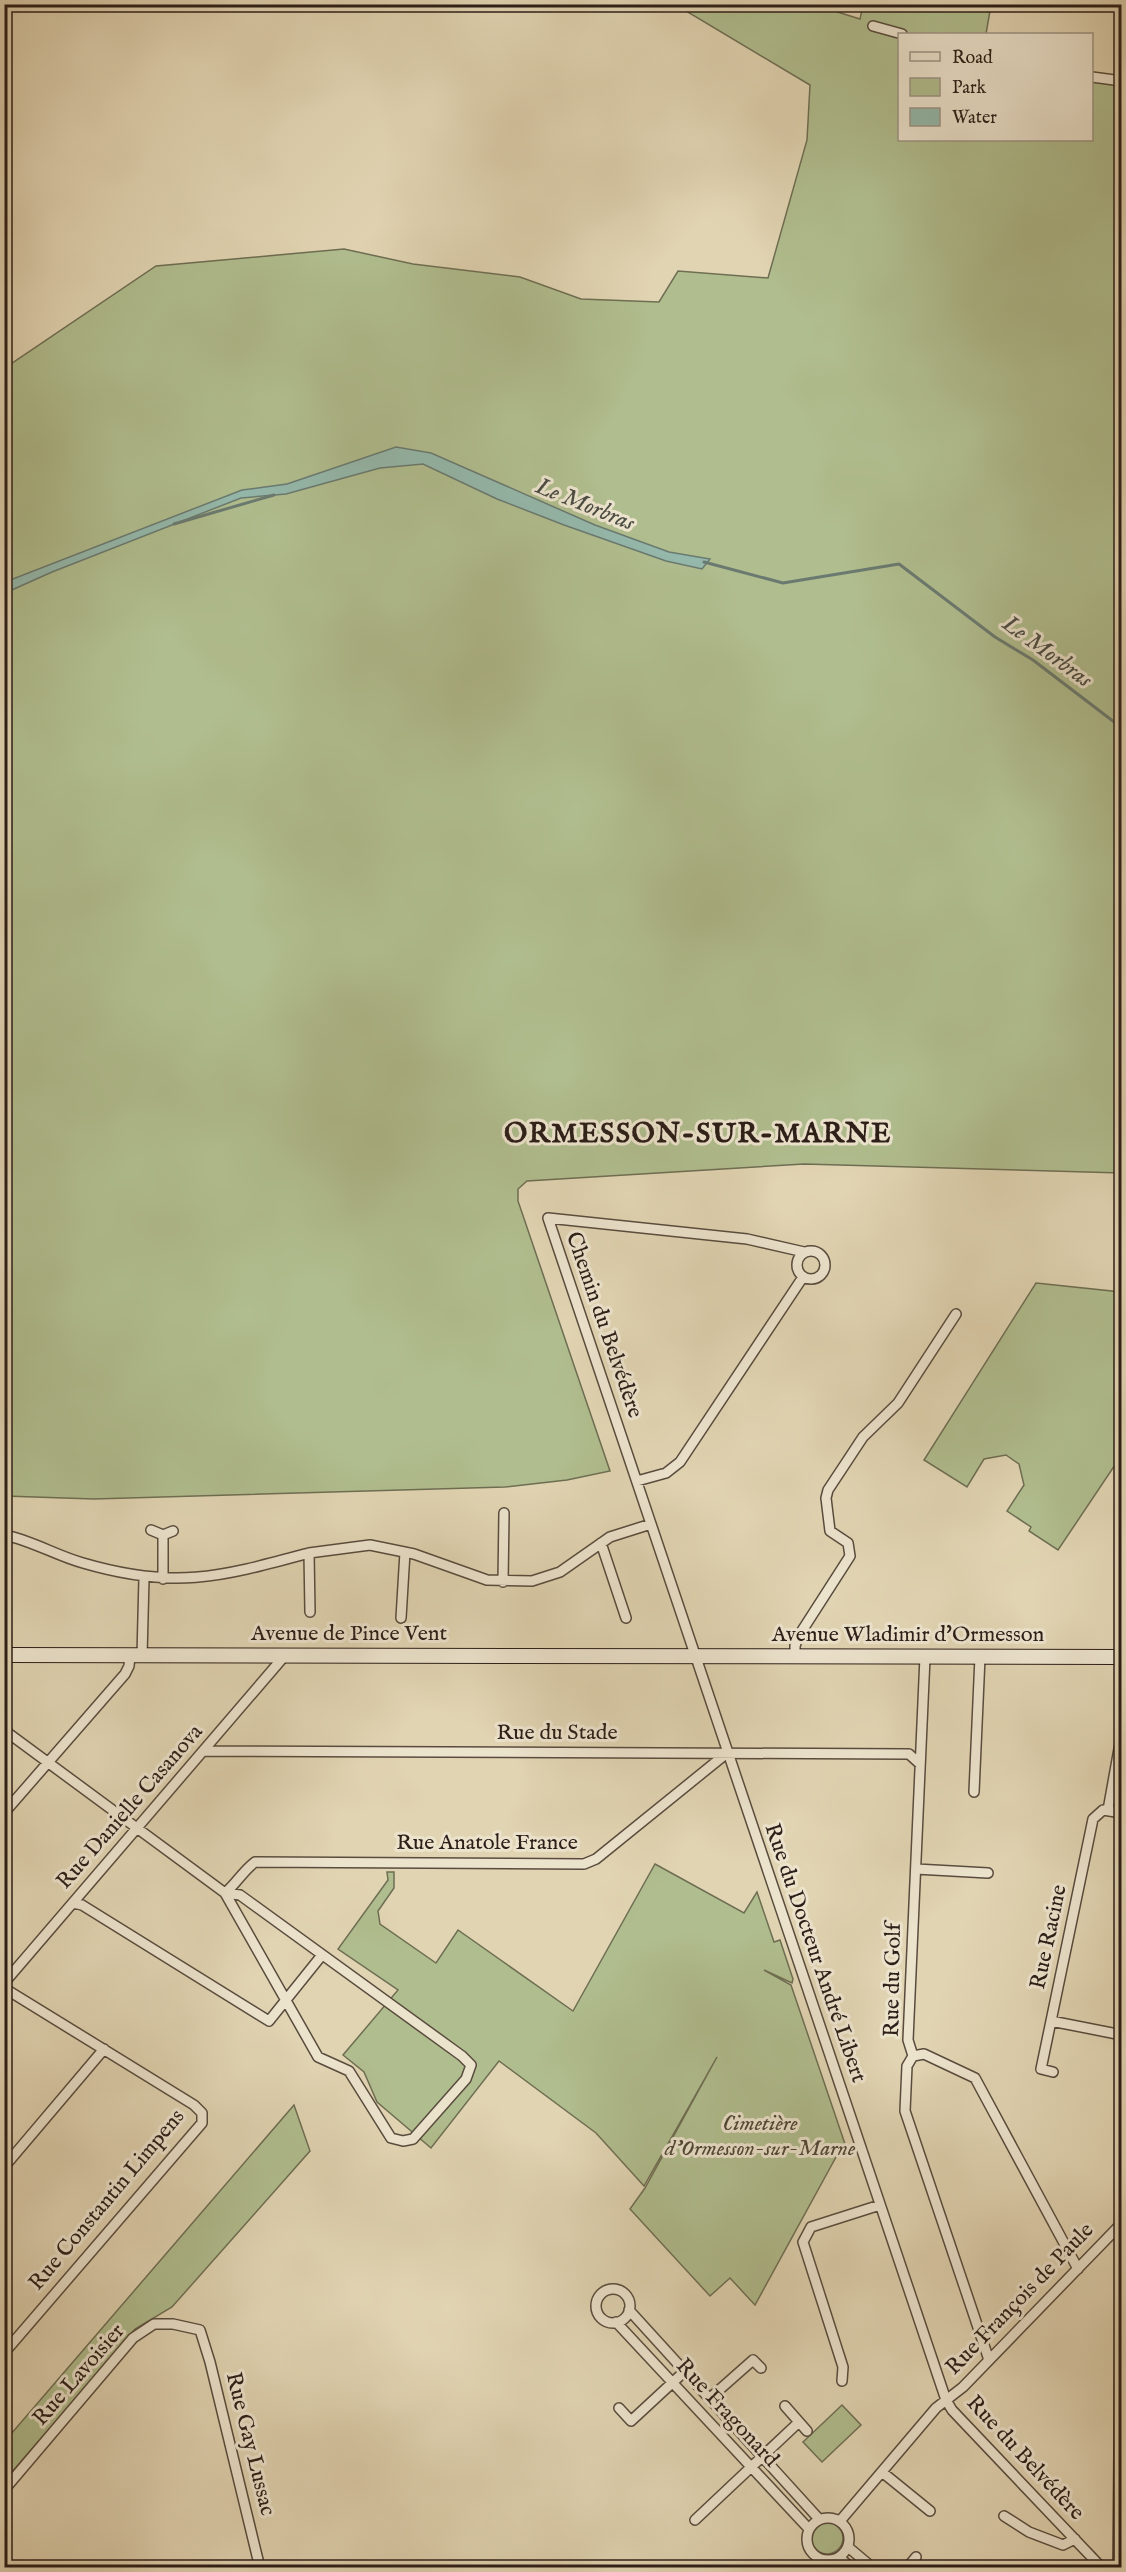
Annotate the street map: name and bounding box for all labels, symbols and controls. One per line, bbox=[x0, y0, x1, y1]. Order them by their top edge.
legend bbox=[898, 33, 1093, 141]
text: Road bbox=[952, 47, 993, 70]
text: Park bbox=[952, 77, 987, 100]
text: Water bbox=[952, 107, 997, 130]
water label: Le Morbras bbox=[530, 471, 640, 539]
water label: Le Morbras bbox=[995, 608, 1099, 696]
district label: ORMESSON-SUR-MARNE bbox=[504, 1117, 892, 1152]
street label: Chemin du Belvédère bbox=[559, 1228, 649, 1422]
street label: Avenue de Pince Vent bbox=[250, 1620, 447, 1648]
street label: Avenue Wladimir d'Ormesson bbox=[771, 1621, 1045, 1649]
street label: Rue Danielle Casanova bbox=[51, 1718, 210, 1895]
street label: Rue du Stade bbox=[496, 1719, 618, 1747]
street label: Rue du Docteur André Libert bbox=[757, 1820, 873, 2087]
street label: Rue Anatole France bbox=[396, 1829, 578, 1857]
street label: Rue Racine bbox=[1024, 1882, 1074, 1992]
street label: Rue du Golf bbox=[878, 1919, 908, 2037]
street label: Rue Constantin Limpens bbox=[23, 2103, 191, 2297]
park label: Cimetière d'Ormesson-sur-Marne bbox=[664, 2110, 856, 2163]
street label: Rue François de Paule bbox=[940, 2217, 1100, 2381]
street label: Rue Lavoisier bbox=[27, 2318, 131, 2432]
street label: Rue Fragonard bbox=[669, 2353, 785, 2474]
street label: Rue Gay Lussac bbox=[219, 2369, 281, 2519]
street label: Rue du Belvédère bbox=[960, 2390, 1090, 2526]

